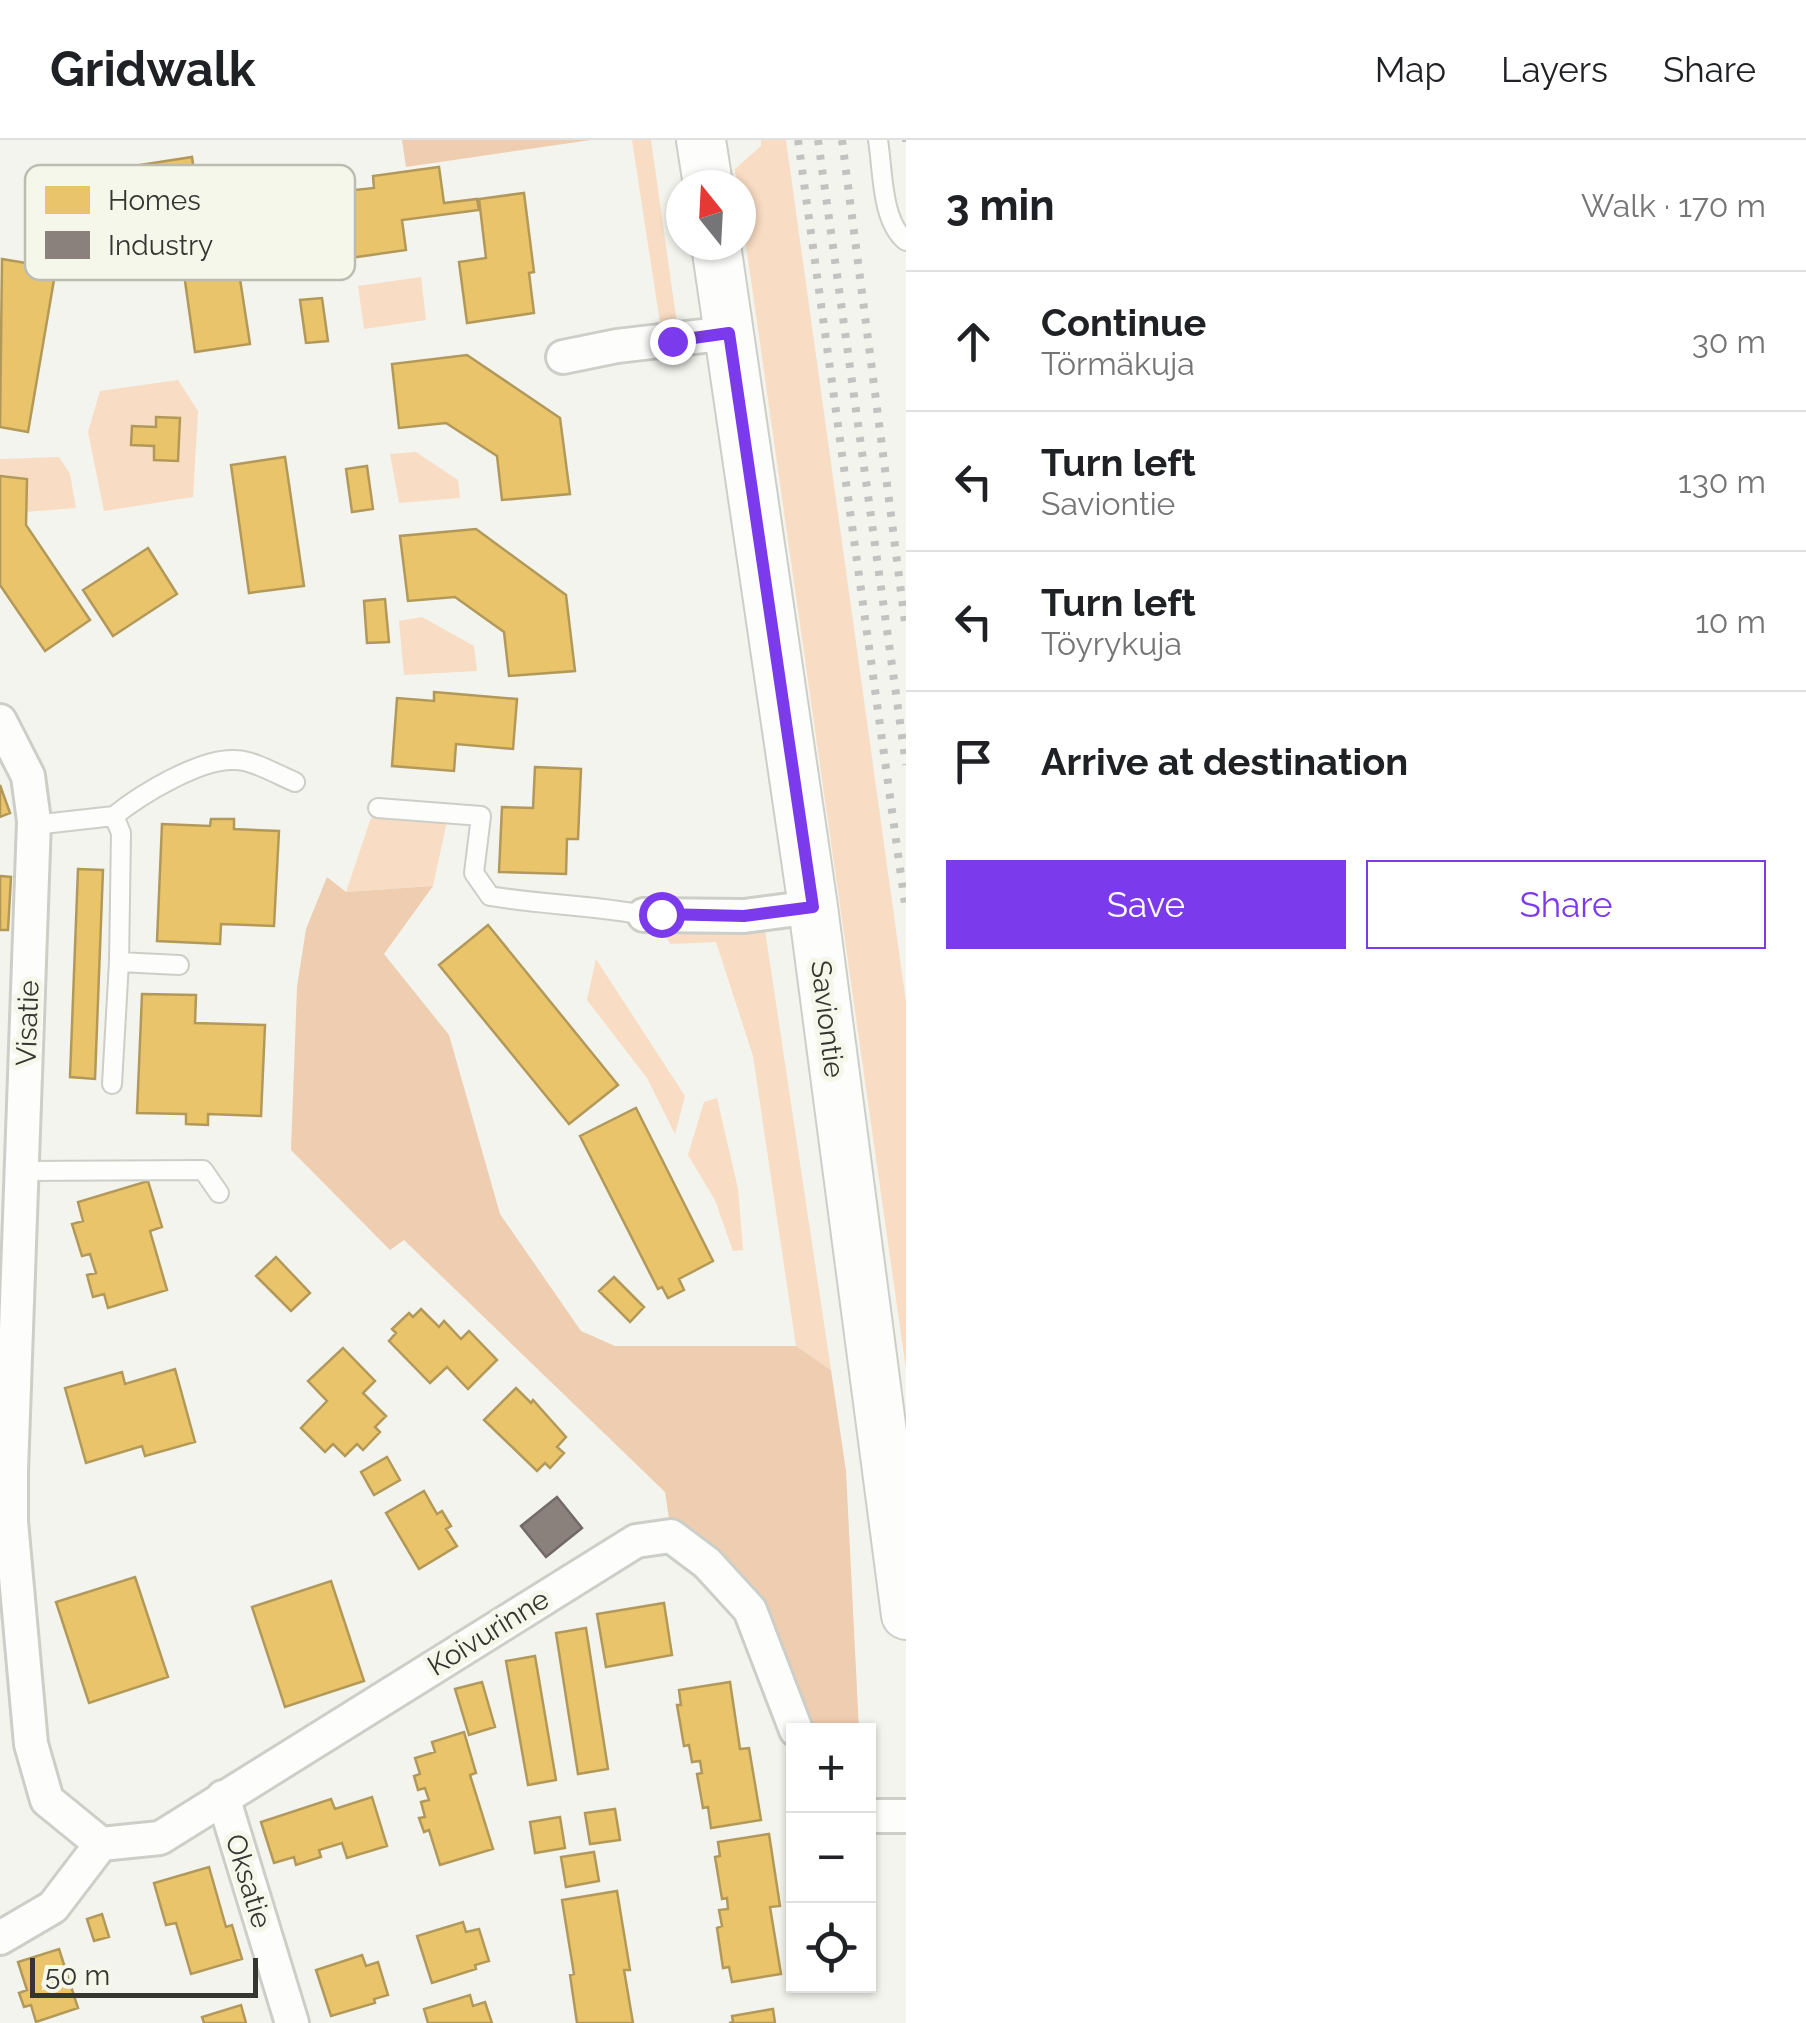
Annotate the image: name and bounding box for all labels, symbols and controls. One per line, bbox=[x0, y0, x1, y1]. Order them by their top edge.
text: Gridwalk bbox=[50, 41, 256, 97]
text: Map bbox=[1375, 49, 1446, 90]
text: Layers bbox=[1501, 49, 1608, 90]
text: Share bbox=[1663, 49, 1756, 90]
legend bbox=[25, 165, 355, 280]
north arrow bbox=[666, 170, 756, 260]
text: 3 min bbox=[946, 181, 1055, 230]
text: Homes bbox=[108, 184, 201, 217]
text: Walk · 170 m bbox=[1581, 187, 1766, 224]
text: Industry bbox=[108, 229, 213, 262]
text: Continue bbox=[1041, 300, 1206, 345]
icon: ahead bbox=[946, 314, 1001, 369]
route end bbox=[650, 319, 696, 365]
text: 30 m bbox=[1692, 323, 1766, 360]
text: Törmäkuja bbox=[1041, 345, 1195, 382]
text: Turn left bbox=[1041, 440, 1196, 485]
icon: left bbox=[946, 454, 1001, 509]
text: 130 m bbox=[1678, 463, 1766, 500]
text: Saviontie bbox=[1041, 485, 1175, 522]
text: Turn left bbox=[1041, 580, 1196, 625]
icon: left bbox=[946, 594, 1001, 649]
text: 10 m bbox=[1695, 603, 1766, 640]
text: Töyrykuja bbox=[1041, 625, 1182, 662]
icon: arrive bbox=[946, 734, 1001, 789]
text: Arrive at destination bbox=[1041, 739, 1408, 784]
button: Save bbox=[946, 860, 1346, 949]
button: Share bbox=[1366, 860, 1766, 949]
route start bbox=[639, 892, 685, 938]
street label: Saviontie bbox=[804, 959, 851, 1079]
street label: Visatie bbox=[10, 980, 45, 1066]
street label: Koivurinne bbox=[422, 1582, 555, 1683]
map controls bbox=[786, 1723, 876, 1993]
button: + bbox=[786, 1723, 876, 1813]
button: − bbox=[786, 1813, 876, 1903]
street label: Oksatie bbox=[219, 1830, 278, 1932]
button: locate bbox=[786, 1903, 876, 1993]
scale bar bbox=[30, 1953, 258, 1998]
text: 50 m bbox=[45, 1959, 110, 1992]

